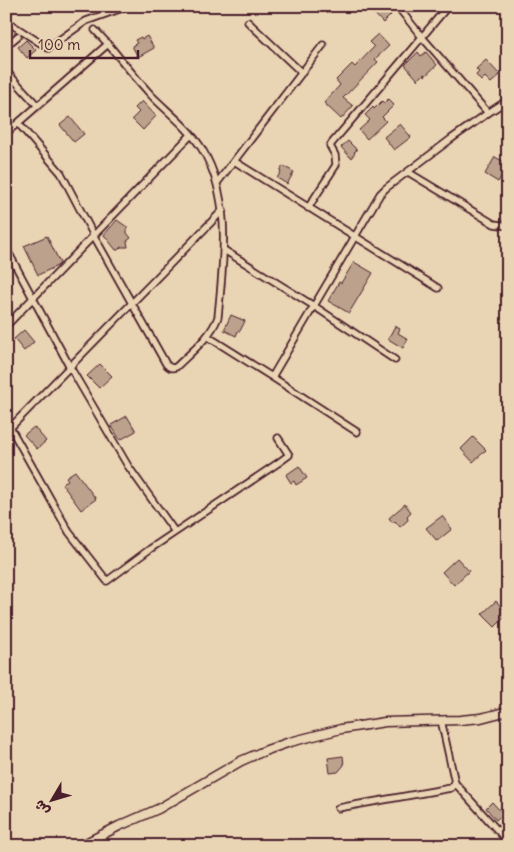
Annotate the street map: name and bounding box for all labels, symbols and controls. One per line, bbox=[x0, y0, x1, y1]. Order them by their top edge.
scale bar bbox=[30, 28, 138, 60]
text: 100 m bbox=[38, 35, 80, 54]
north arrow bbox=[28, 774, 78, 824]
text: ش bbox=[30, 796, 54, 820]

